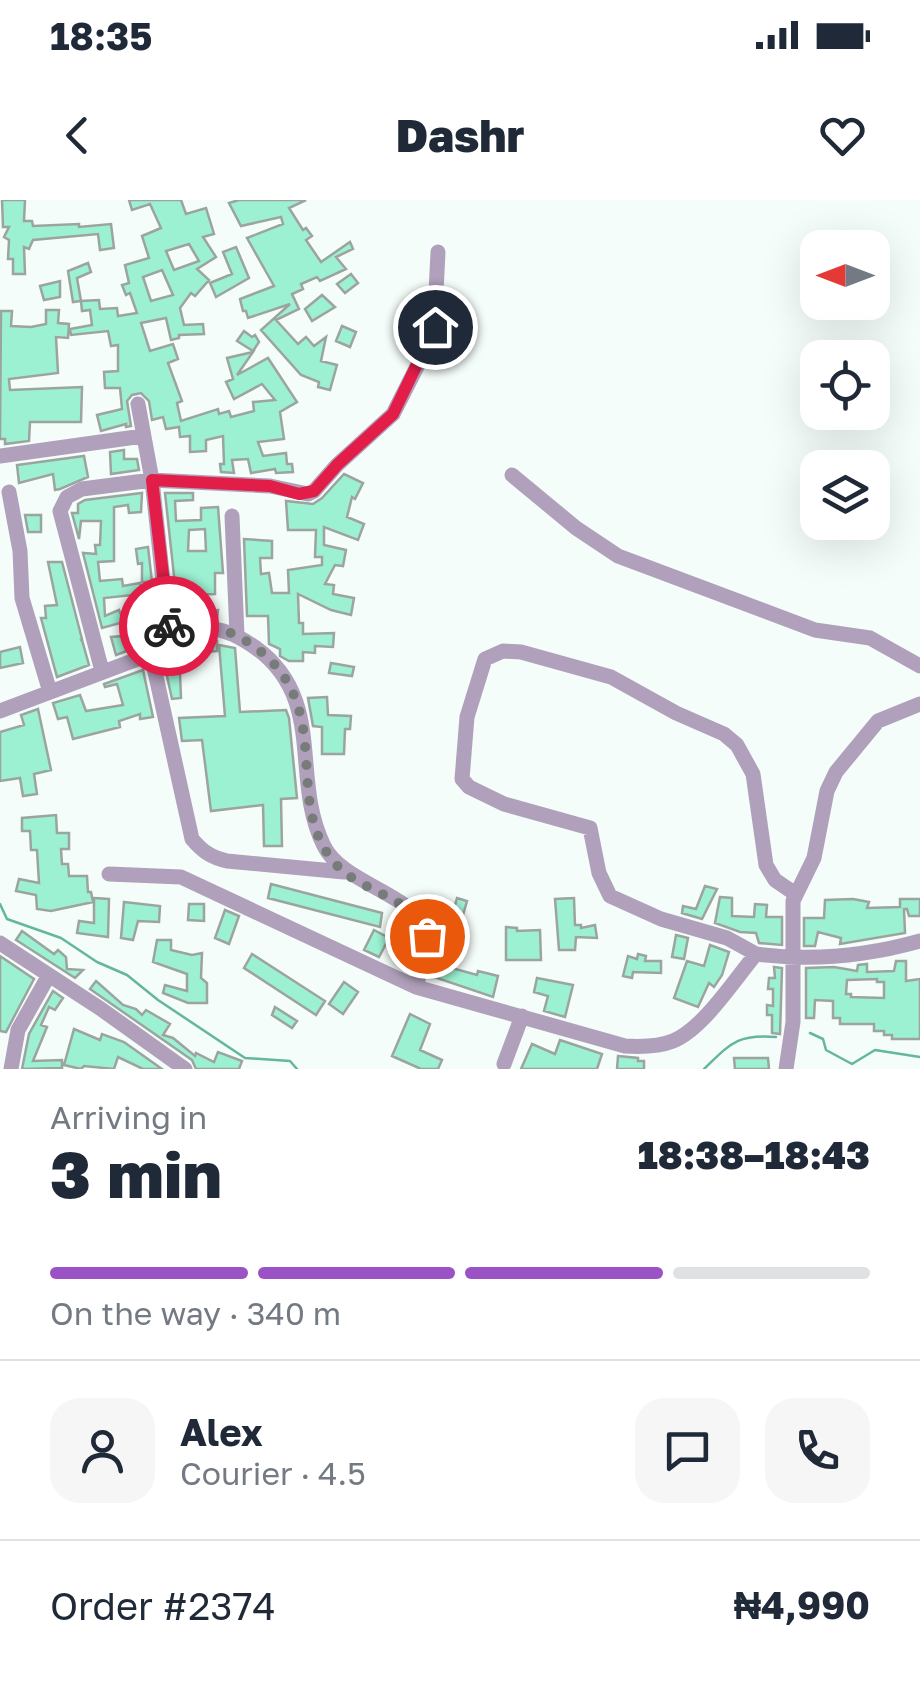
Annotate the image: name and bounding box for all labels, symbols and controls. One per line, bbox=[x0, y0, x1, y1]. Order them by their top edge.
text: 18:35 bbox=[50, 13, 152, 58]
icon: back bbox=[50, 108, 105, 163]
text: Dashr bbox=[396, 108, 524, 162]
icon: heart bbox=[815, 108, 870, 163]
north arrow bbox=[800, 230, 890, 320]
map controls bbox=[800, 230, 890, 540]
pin bbox=[393, 285, 478, 370]
icon: home bbox=[408, 300, 463, 355]
button: locate bbox=[800, 340, 890, 430]
button: layers bbox=[800, 450, 890, 540]
courier bbox=[119, 576, 219, 676]
icon: bike bbox=[142, 599, 197, 654]
pin bbox=[385, 894, 470, 979]
icon: bag bbox=[400, 909, 455, 964]
text: Arriving in bbox=[50, 1098, 207, 1136]
text: 18:38–18:43 bbox=[638, 1132, 870, 1177]
text: 3 min bbox=[50, 1134, 222, 1212]
text: On the way · 340 m bbox=[50, 1294, 341, 1332]
button: person bbox=[50, 1398, 155, 1503]
button: chat bbox=[635, 1398, 740, 1503]
button: phone bbox=[765, 1398, 870, 1503]
text: Alex bbox=[180, 1409, 263, 1454]
text: Courier · 4.5 bbox=[180, 1454, 366, 1492]
text: ₦4,990 bbox=[734, 1582, 870, 1627]
text: Order #2374 bbox=[50, 1583, 276, 1628]

